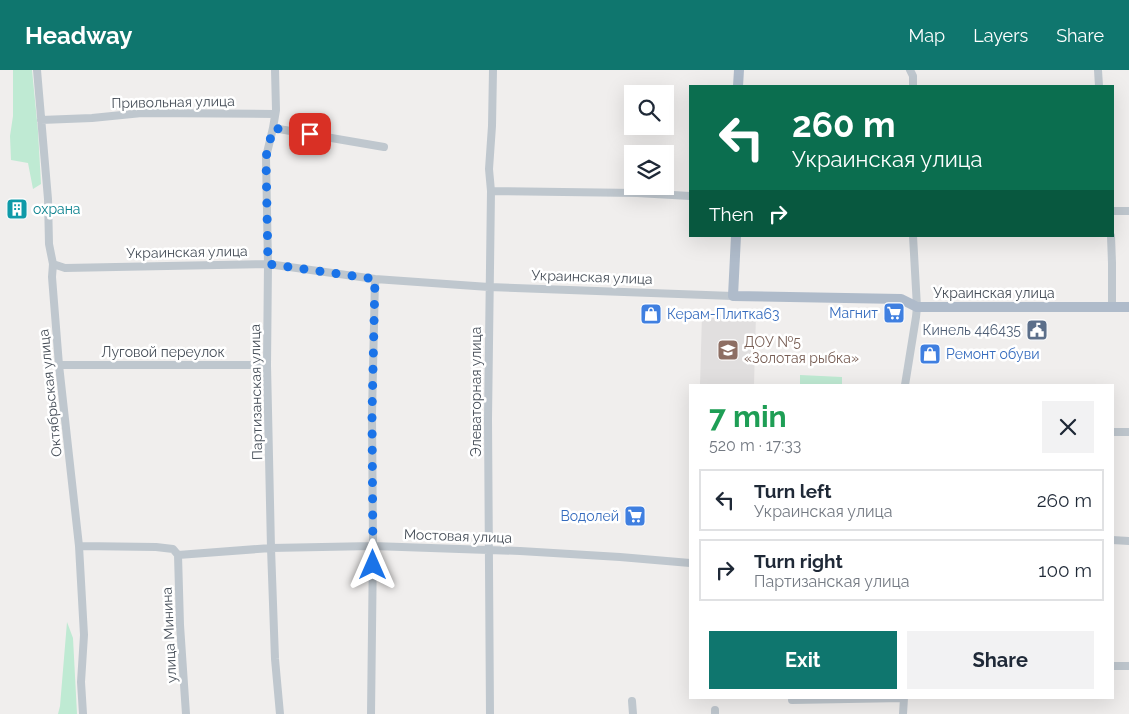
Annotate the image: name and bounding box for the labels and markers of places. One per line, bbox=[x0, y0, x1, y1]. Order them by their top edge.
pin bbox=[289, 113, 331, 155]
building icon: охрана bbox=[5, 197, 29, 221]
place label: охрана bbox=[33, 201, 80, 217]
supermarket icon: Магнит bbox=[882, 301, 906, 325]
shop icon: Керам-Плитка63 bbox=[639, 302, 663, 326]
place label: Магнит bbox=[829, 305, 878, 321]
place label: Керам-Плитка63 bbox=[667, 306, 779, 322]
public building icon: Кинель 446435 bbox=[1025, 318, 1049, 342]
place label: Кинель 446435 bbox=[923, 322, 1021, 338]
place label: ДОУ №5 «Золотая рыбка» bbox=[744, 334, 859, 366]
school or university icon: ДОУ №5 «Золотая рыбка» bbox=[716, 338, 740, 362]
shop icon: Ремонт обуви bbox=[918, 342, 942, 366]
place label: Ремонт обуви bbox=[946, 346, 1039, 362]
supermarket icon: Водолей bbox=[623, 504, 647, 528]
place label: Водолей bbox=[560, 508, 619, 524]

